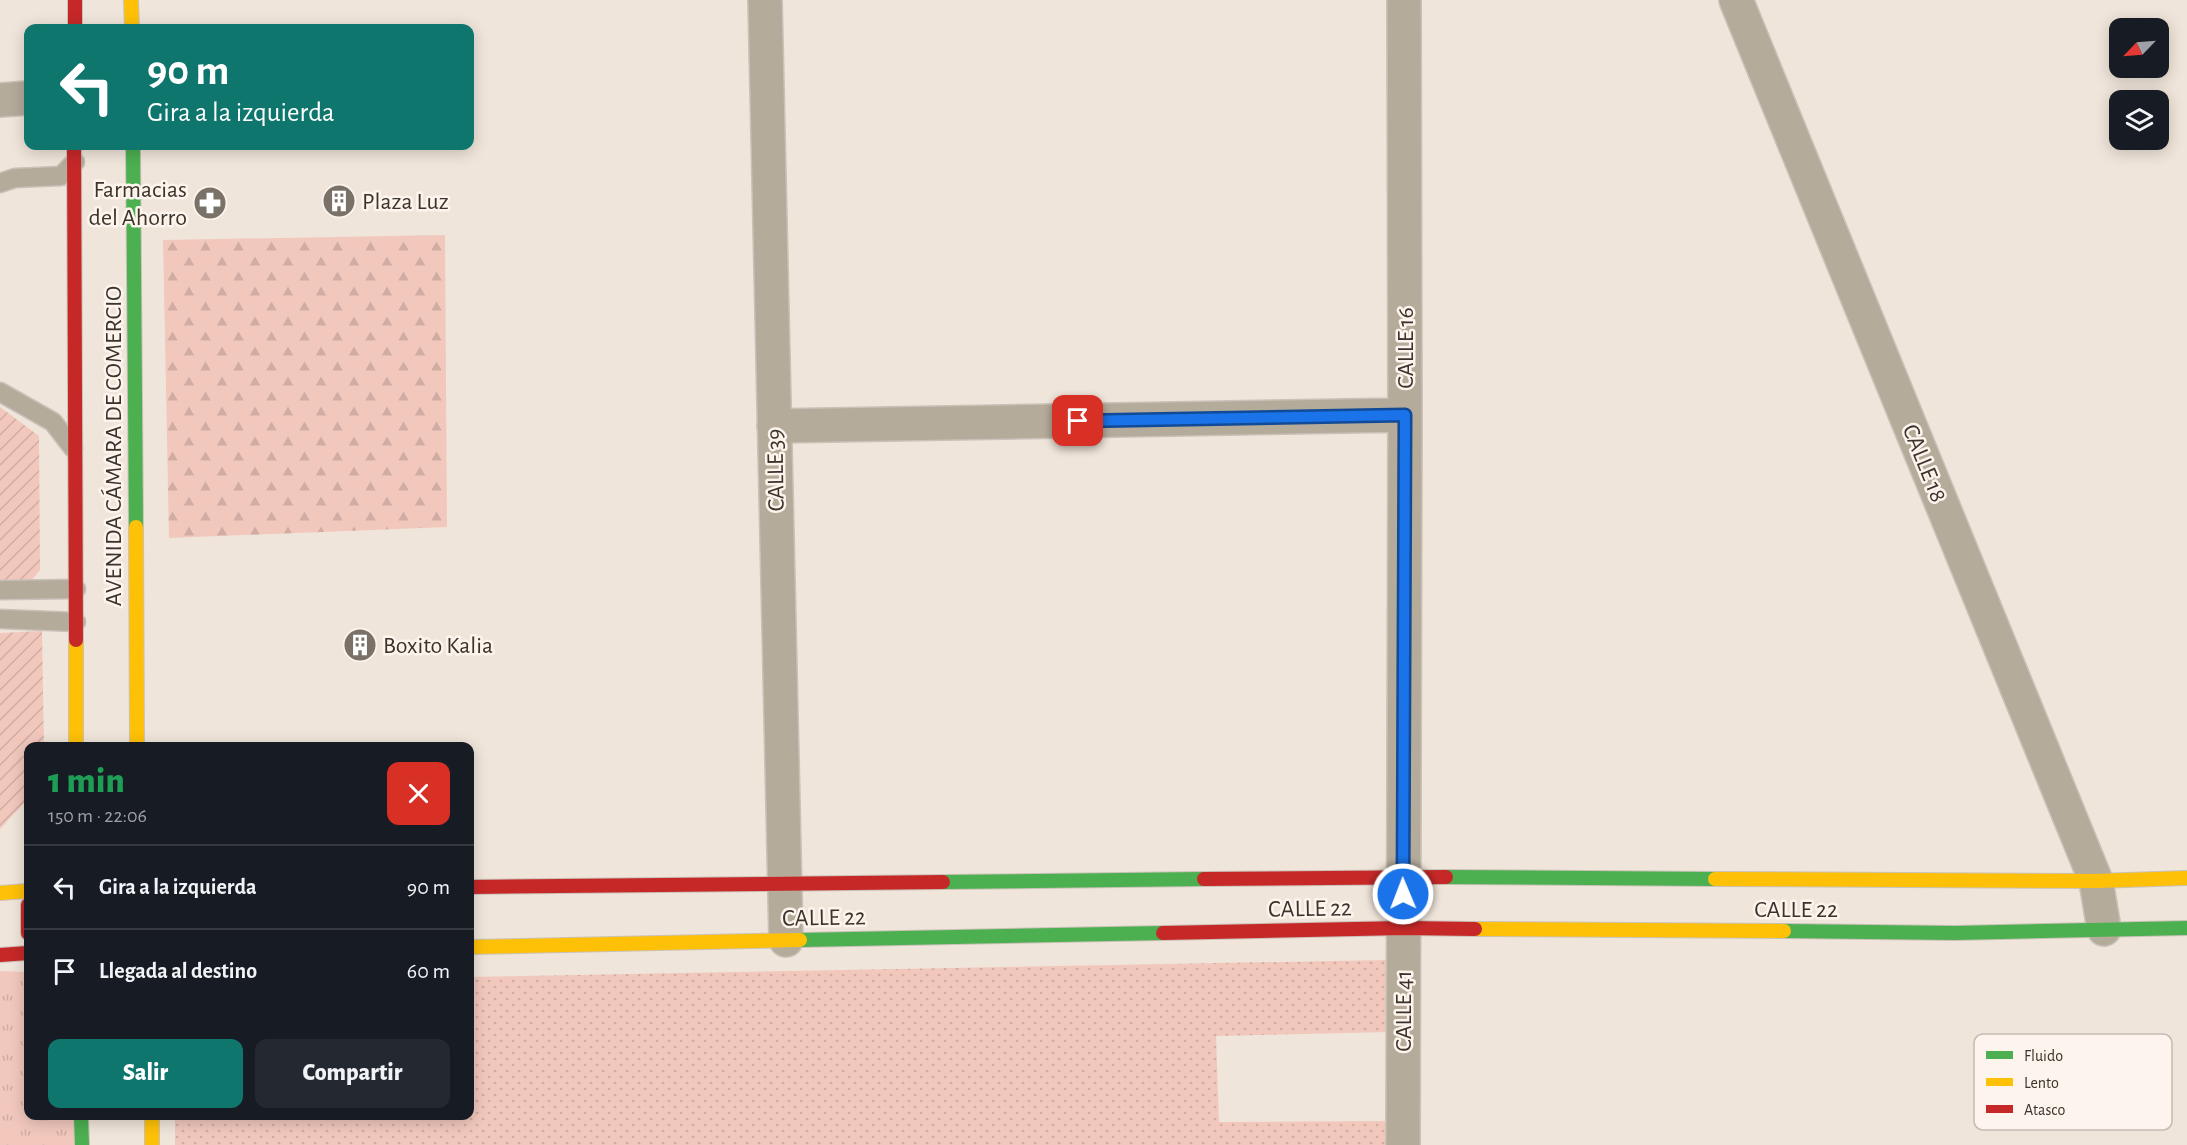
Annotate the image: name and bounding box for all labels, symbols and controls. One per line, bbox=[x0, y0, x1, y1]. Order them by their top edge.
north arrow bbox=[2109, 18, 2169, 78]
map controls bbox=[2109, 18, 2169, 150]
icon: left bbox=[48, 48, 126, 126]
text: 90 m bbox=[147, 50, 229, 92]
button: layers bbox=[2109, 90, 2169, 150]
text: Gira a la izquierda bbox=[147, 99, 335, 126]
place label: Farmacias del Ahorro bbox=[88, 178, 187, 230]
building icon: Plaza Luz bbox=[321, 183, 357, 219]
pharmacy icon: Farmacias del Ahorro bbox=[192, 185, 228, 221]
place label: Plaza Luz bbox=[362, 190, 449, 214]
street label: AVENIDA CÁMARA DE COMERCIO bbox=[100, 286, 126, 606]
street label: CALLE 16 bbox=[1394, 307, 1418, 389]
pin bbox=[1052, 395, 1103, 446]
icon: arrive bbox=[1061, 404, 1094, 437]
street label: CALLE 18 bbox=[1898, 421, 1950, 506]
street label: CALLE 39 bbox=[763, 428, 789, 512]
building icon: Boxito Kalia bbox=[342, 627, 378, 663]
place label: Boxito Kalia bbox=[383, 634, 493, 658]
button: close bbox=[387, 762, 450, 825]
text: 1 min bbox=[48, 763, 125, 799]
text: 150 m · 22:06 bbox=[48, 806, 147, 826]
position arrow bbox=[1371, 862, 1435, 926]
icon: left bbox=[48, 871, 81, 904]
text: Gira a la izquierda bbox=[99, 876, 257, 898]
text: 90 m bbox=[407, 876, 450, 898]
street label: CALLE 22 bbox=[1268, 896, 1352, 922]
street label: CALLE 22 bbox=[1754, 898, 1838, 922]
street label: CALLE 22 bbox=[782, 905, 866, 931]
icon: arrive bbox=[48, 955, 81, 988]
text: Llegada al destino bbox=[99, 960, 257, 982]
text: 60 m bbox=[407, 960, 450, 982]
street label: CALLE 41 bbox=[1392, 970, 1416, 1052]
legend bbox=[1974, 1034, 2172, 1130]
button: Salir bbox=[48, 1039, 243, 1108]
button: Compartir bbox=[255, 1039, 450, 1108]
text: Fluido bbox=[2024, 1048, 2063, 1064]
text: Lento bbox=[2024, 1075, 2059, 1091]
text: Atasco bbox=[2024, 1102, 2066, 1118]

